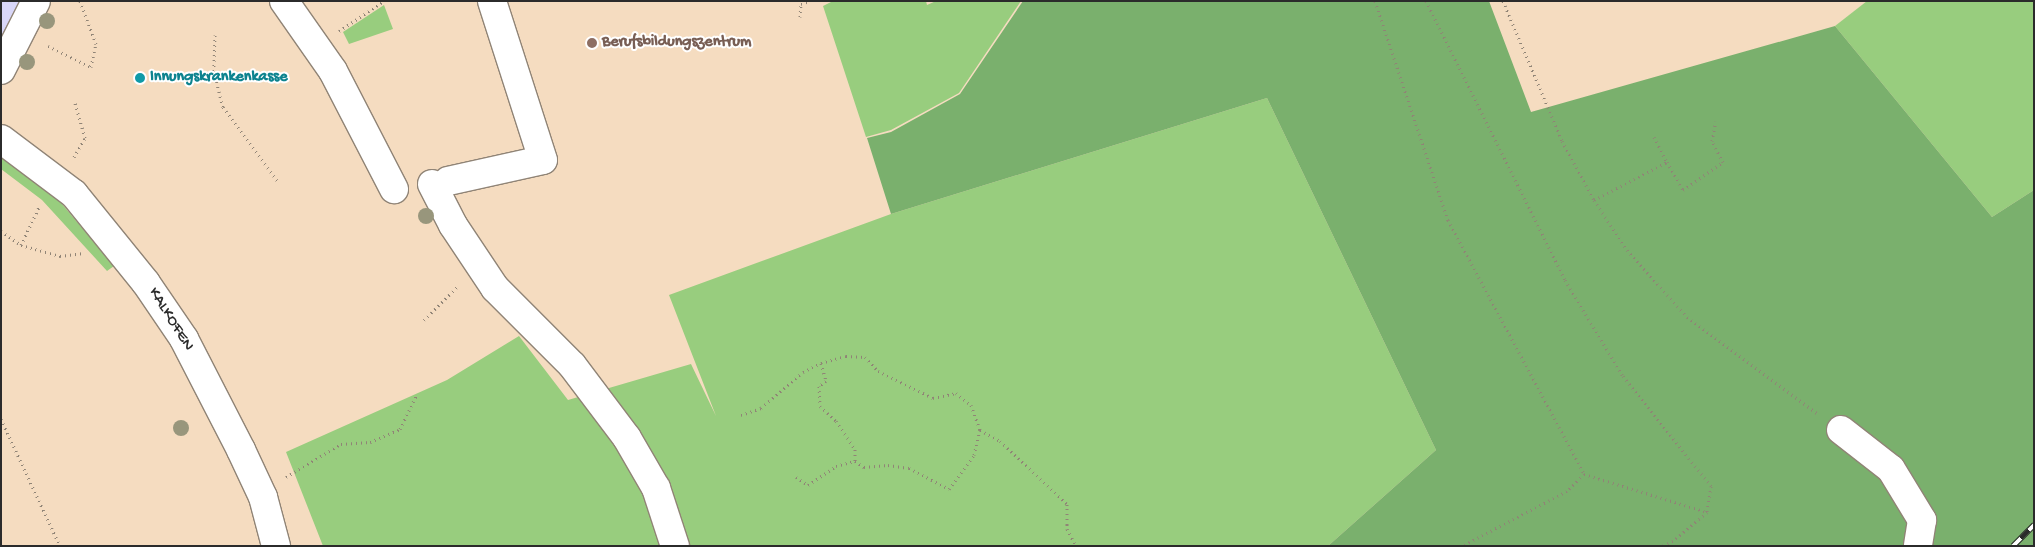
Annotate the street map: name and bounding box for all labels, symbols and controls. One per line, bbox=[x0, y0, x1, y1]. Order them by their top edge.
place label: Berufsbildungszentrum bbox=[602, 33, 751, 53]
marker: Berufsbildungszentrum bbox=[586, 37, 598, 49]
place label: Innungskrankenkasse bbox=[150, 68, 287, 88]
marker: Innungskrankenkasse bbox=[134, 72, 146, 84]
street label: KALKOFEN bbox=[143, 285, 197, 355]

